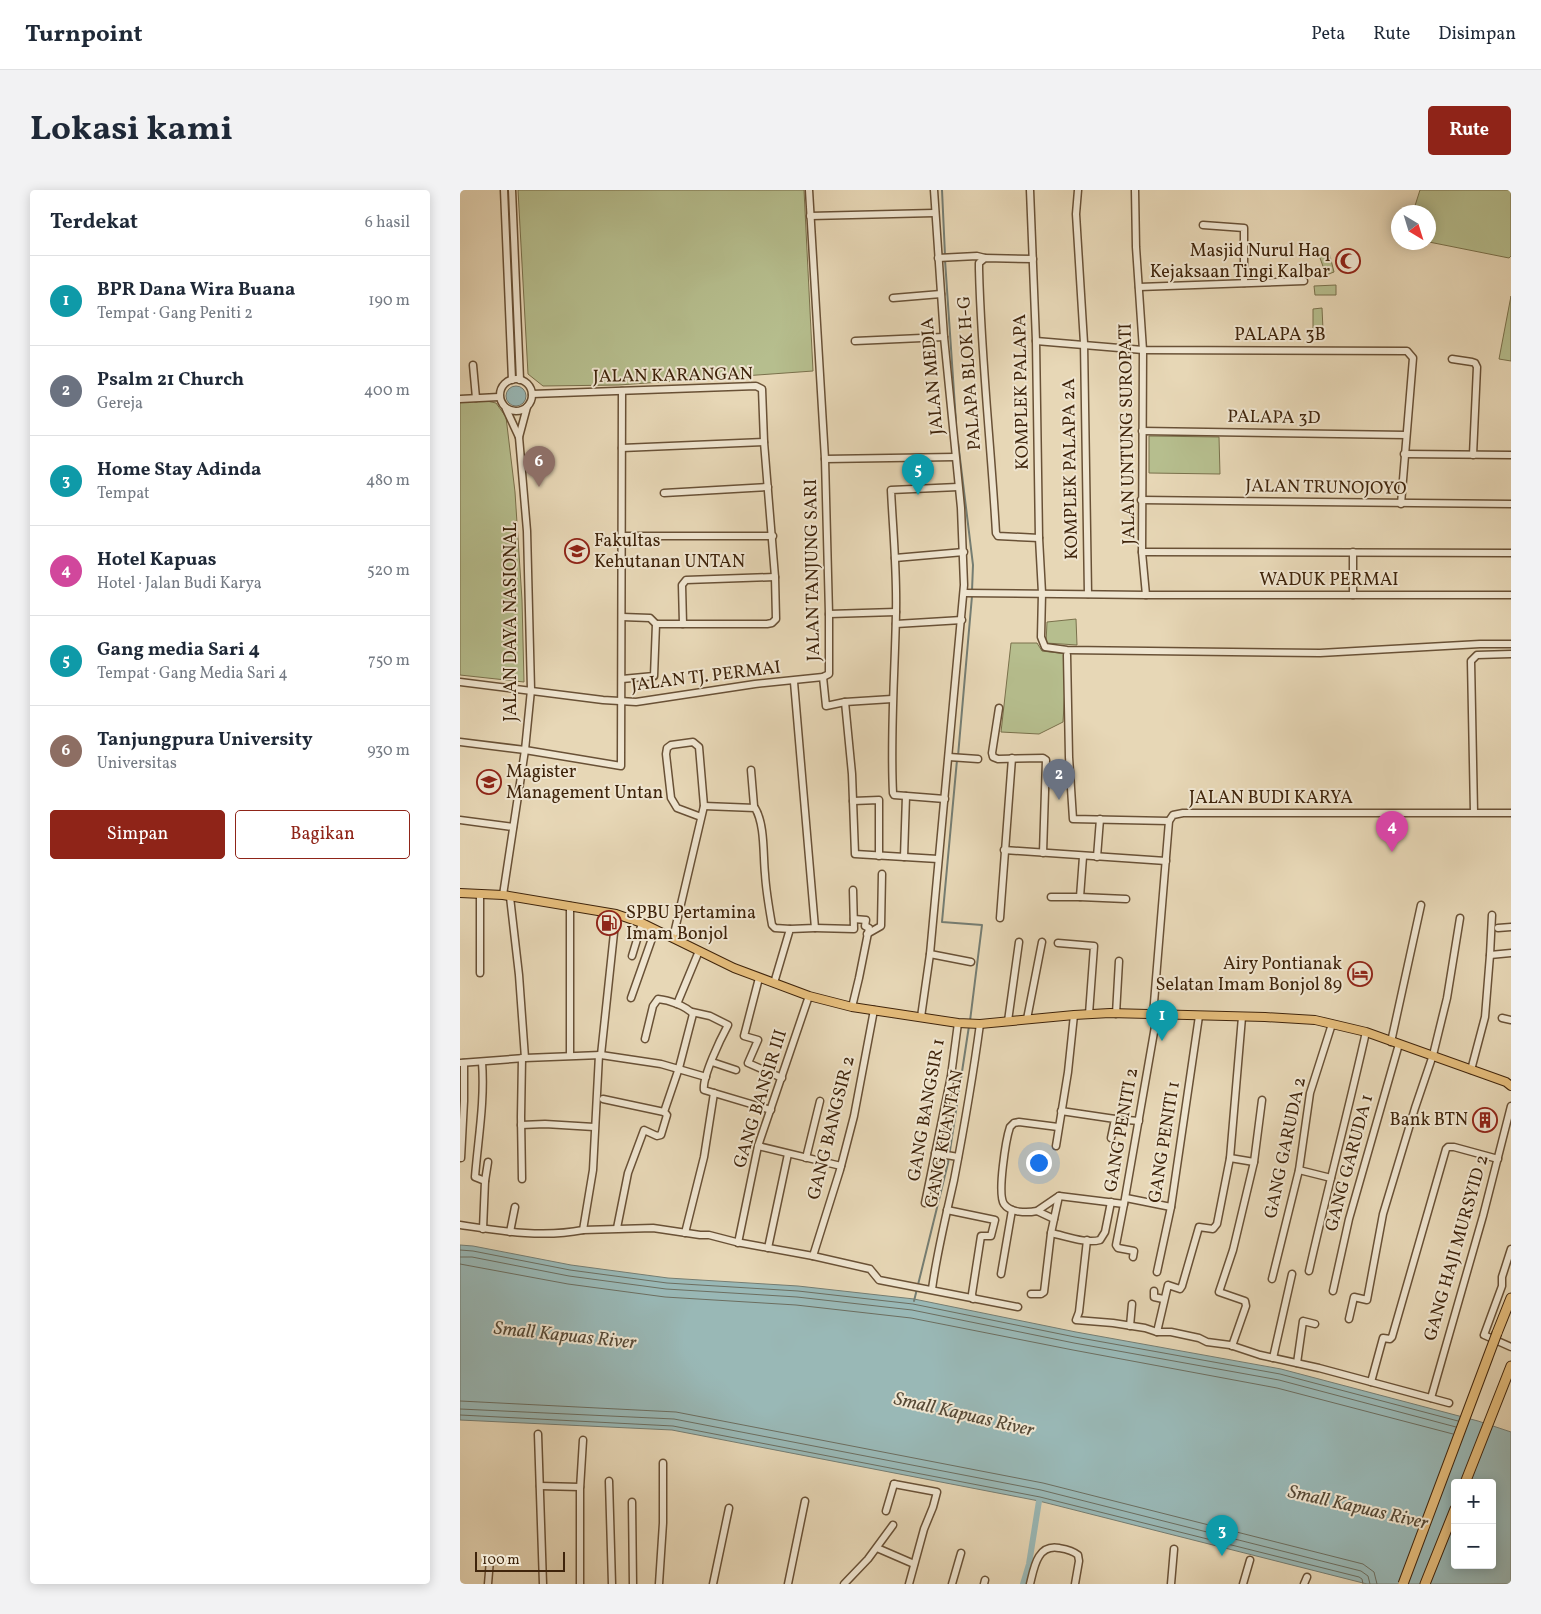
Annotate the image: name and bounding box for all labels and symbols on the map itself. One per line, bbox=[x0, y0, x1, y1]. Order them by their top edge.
north arrow bbox=[1391, 205, 1436, 250]
place label: Masjid Nurul Haq Kejaksaan Tingi Kalbar bbox=[1150, 239, 1330, 285]
mosque icon: Masjid Nurul Haq Kejaksaan Tingi Kalbar bbox=[1335, 248, 1361, 274]
street label: PALAPA BLOK H-G bbox=[952, 295, 988, 451]
street label: KOMPLEK PALAPA bbox=[1008, 313, 1036, 470]
street label: JALAN MEDIA bbox=[915, 316, 951, 436]
street label: JALAN UNTUNG SUROPATI bbox=[1114, 323, 1142, 545]
street label: PALAPA 3B bbox=[1234, 323, 1326, 348]
street label: JALAN KARANGAN bbox=[593, 362, 753, 390]
street label: KOMPLEK PALAPA 2A bbox=[1057, 378, 1085, 560]
street label: PALAPA 3D bbox=[1227, 405, 1321, 431]
pin: 6 bbox=[523, 446, 555, 487]
pin: 5 bbox=[902, 454, 934, 495]
street label: JALAN TRUNOJOYO bbox=[1245, 474, 1407, 502]
street label: JALAN TANJUNG SARI bbox=[799, 479, 827, 661]
street label: JALAN DAYA NASIONAL bbox=[499, 522, 524, 722]
place label: Fakultas Kehutanan UNTAN bbox=[594, 529, 745, 575]
school or university icon: Fakultas Kehutanan UNTAN bbox=[564, 538, 590, 564]
street label: WADUK PERMAI bbox=[1259, 568, 1399, 593]
street label: JALAN TJ. PERMAI bbox=[630, 655, 782, 699]
pin: 2 bbox=[1043, 759, 1075, 800]
place label: Magister Management Untan bbox=[506, 760, 663, 806]
school or university icon: Magister Management Untan bbox=[476, 769, 502, 795]
street label: JALAN BUDI KARYA bbox=[1189, 786, 1353, 811]
pin: 4 bbox=[1376, 811, 1408, 852]
place label: SPBU Pertamina Imam Bonjol bbox=[626, 901, 756, 947]
fuel station icon: SPBU Pertamina Imam Bonjol bbox=[596, 910, 622, 936]
place label: Airy Pontianak Selatan Imam Bonjol 89 bbox=[1156, 952, 1342, 998]
hotel icon: Airy Pontianak Selatan Imam Bonjol 89 bbox=[1347, 961, 1373, 987]
pin: 1 bbox=[1146, 1000, 1178, 1041]
street label: GANG BANSIR III bbox=[728, 1027, 794, 1171]
street label: GANG BANGSIR 1 bbox=[902, 1037, 952, 1183]
street label: GANG BANGSIR 2 bbox=[802, 1054, 862, 1202]
street label: GANG PENITI 2 bbox=[1099, 1066, 1145, 1194]
street label: GANG KUANTAN bbox=[919, 1068, 971, 1210]
street label: GANG GARUDA 2 bbox=[1259, 1075, 1313, 1221]
street label: GANG PENITI 1 bbox=[1143, 1079, 1187, 1205]
street label: GANG GARUDA 1 bbox=[1320, 1092, 1380, 1234]
building icon: Bank BTN bbox=[1472, 1107, 1498, 1133]
place label: Bank BTN bbox=[1390, 1108, 1468, 1133]
your location bbox=[1026, 1150, 1052, 1176]
street label: GANG HAJI MURSYID 2 bbox=[1418, 1152, 1496, 1344]
water label: Small Kapuas River bbox=[492, 1316, 639, 1357]
water label: Small Kapuas River bbox=[891, 1386, 1038, 1444]
water label: Small Kapuas River bbox=[1285, 1479, 1432, 1537]
pin: 3 bbox=[1206, 1515, 1238, 1556]
scale bar bbox=[475, 1549, 565, 1572]

